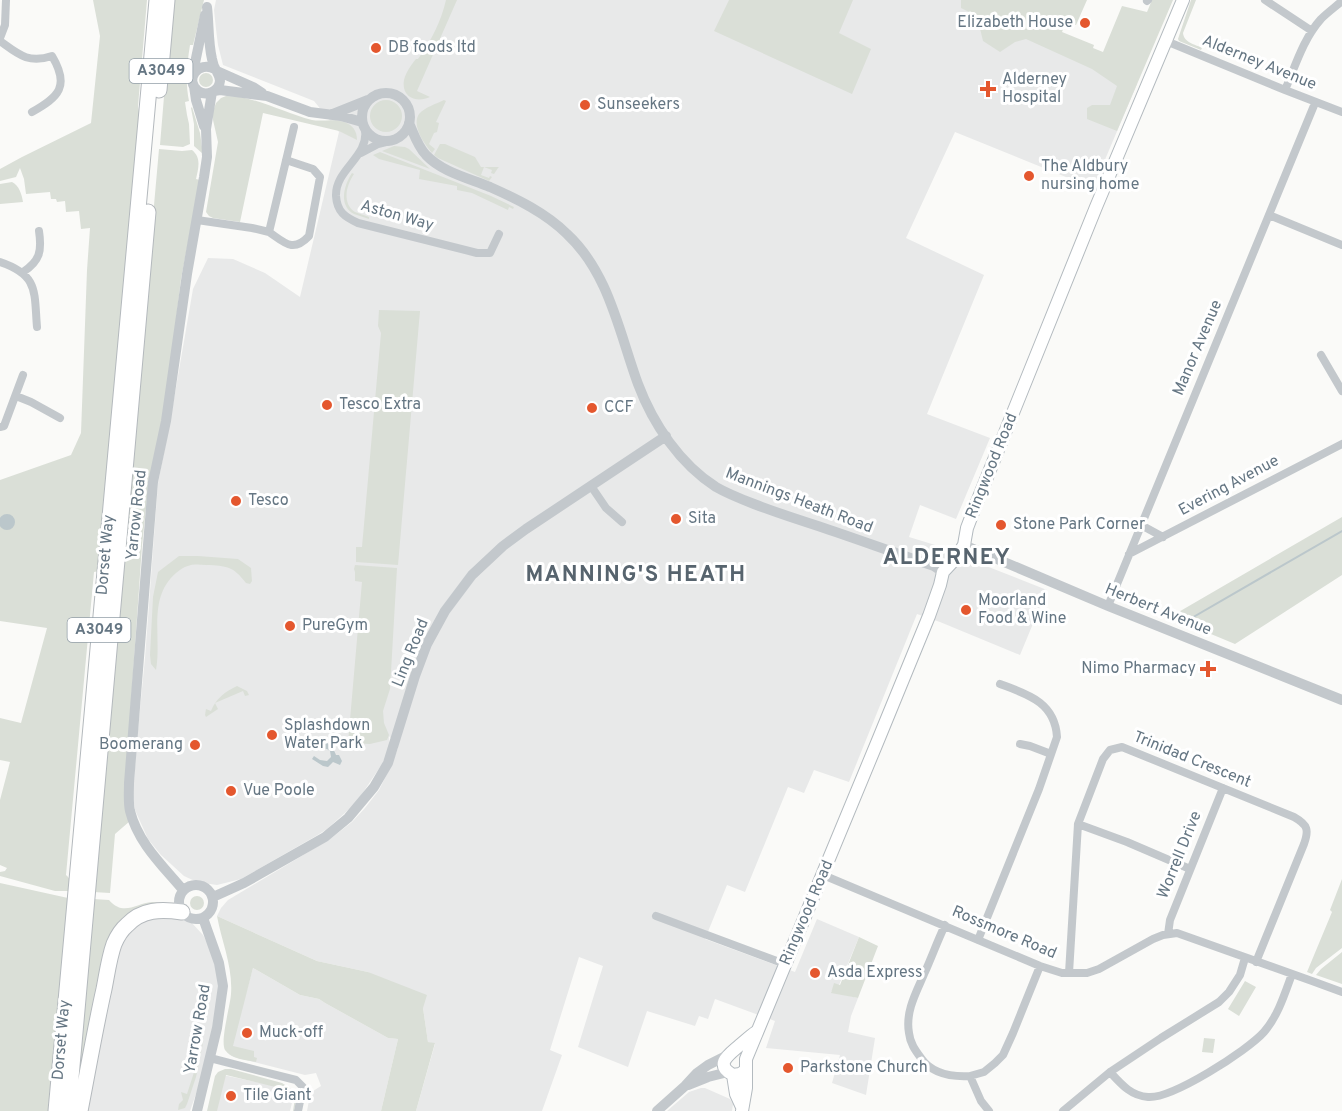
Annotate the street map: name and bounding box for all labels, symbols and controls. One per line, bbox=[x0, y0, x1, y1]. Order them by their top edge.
place label: Elizabeth House bbox=[957, 13, 1073, 33]
marker: Elizabeth House bbox=[1078, 16, 1092, 30]
street label: Alderney Avenue bbox=[1199, 31, 1319, 95]
place label: DB foods ltd bbox=[388, 38, 476, 58]
marker: DB foods ltd bbox=[369, 41, 383, 55]
road number: A3049 bbox=[130, 59, 192, 83]
place label: Alderney Hospital bbox=[1002, 70, 1067, 108]
marker: Alderney Hospital bbox=[979, 80, 997, 98]
place label: Sunseekers bbox=[597, 95, 680, 115]
marker: Sunseekers bbox=[578, 98, 592, 112]
place label: The Aldbury nursing home bbox=[1041, 157, 1139, 195]
marker: The Aldbury nursing home bbox=[1022, 169, 1036, 183]
street label: Aston Way bbox=[358, 196, 436, 236]
street label: Manor Avenue bbox=[1169, 297, 1227, 399]
place label: Tesco Extra bbox=[339, 395, 421, 415]
marker: Tesco Extra bbox=[320, 398, 334, 412]
place label: CCF bbox=[604, 398, 633, 418]
marker: CCF bbox=[585, 401, 599, 415]
street label: Ringwood Road bbox=[962, 410, 1022, 522]
street label: Evering Avenue bbox=[1175, 451, 1283, 521]
street label: Mannings Heath Road bbox=[722, 464, 876, 538]
street label: Yarrow Road bbox=[122, 469, 152, 561]
place label: Tesco bbox=[248, 491, 289, 511]
marker: Tesco bbox=[229, 494, 243, 508]
place label: Sita bbox=[688, 509, 716, 529]
marker: Sita bbox=[669, 512, 683, 526]
street label: Dorset Way bbox=[93, 514, 119, 596]
place label: Stone Park Corner bbox=[1013, 515, 1145, 535]
marker: Stone Park Corner bbox=[994, 518, 1008, 532]
district label: ALDERNEY bbox=[883, 545, 1011, 572]
district label: MANNING'S HEATH bbox=[525, 562, 747, 589]
street label: Herbert Avenue bbox=[1102, 580, 1214, 640]
place label: Moorland Food & Wine bbox=[978, 591, 1066, 629]
marker: Moorland Food & Wine bbox=[959, 603, 973, 617]
place label: PureGym bbox=[302, 616, 368, 636]
street label: Ling Road bbox=[388, 616, 434, 690]
road number: A3049 bbox=[68, 618, 130, 642]
marker: PureGym bbox=[283, 619, 297, 633]
place label: Nimo Pharmacy bbox=[1081, 659, 1196, 679]
marker: Nimo Pharmacy bbox=[1201, 662, 1215, 676]
place label: Splashdown Water Park bbox=[284, 716, 370, 754]
street label: Trinidad Crescent bbox=[1130, 727, 1254, 793]
marker: Splashdown Water Park bbox=[265, 728, 279, 742]
place label: Boomerang bbox=[99, 735, 183, 755]
marker: Boomerang bbox=[188, 738, 202, 752]
place label: Vue Poole bbox=[243, 781, 315, 801]
marker: Vue Poole bbox=[224, 784, 238, 798]
street label: Worrell Drive bbox=[1153, 808, 1207, 902]
street label: Ringwood Road bbox=[776, 857, 838, 969]
street label: Rossmore Road bbox=[949, 902, 1059, 964]
place label: Asda Express bbox=[827, 963, 923, 983]
marker: Asda Express bbox=[808, 966, 822, 980]
street label: Yarrow Road bbox=[180, 983, 216, 1075]
street label: Dorset Way bbox=[49, 999, 75, 1081]
place label: Muck-off bbox=[259, 1023, 323, 1043]
marker: Muck-off bbox=[240, 1026, 254, 1040]
place label: Parkstone Church bbox=[800, 1058, 928, 1078]
marker: Parkstone Church bbox=[781, 1061, 795, 1075]
place label: Tile Giant bbox=[243, 1086, 311, 1106]
marker: Tile Giant bbox=[224, 1089, 238, 1103]

